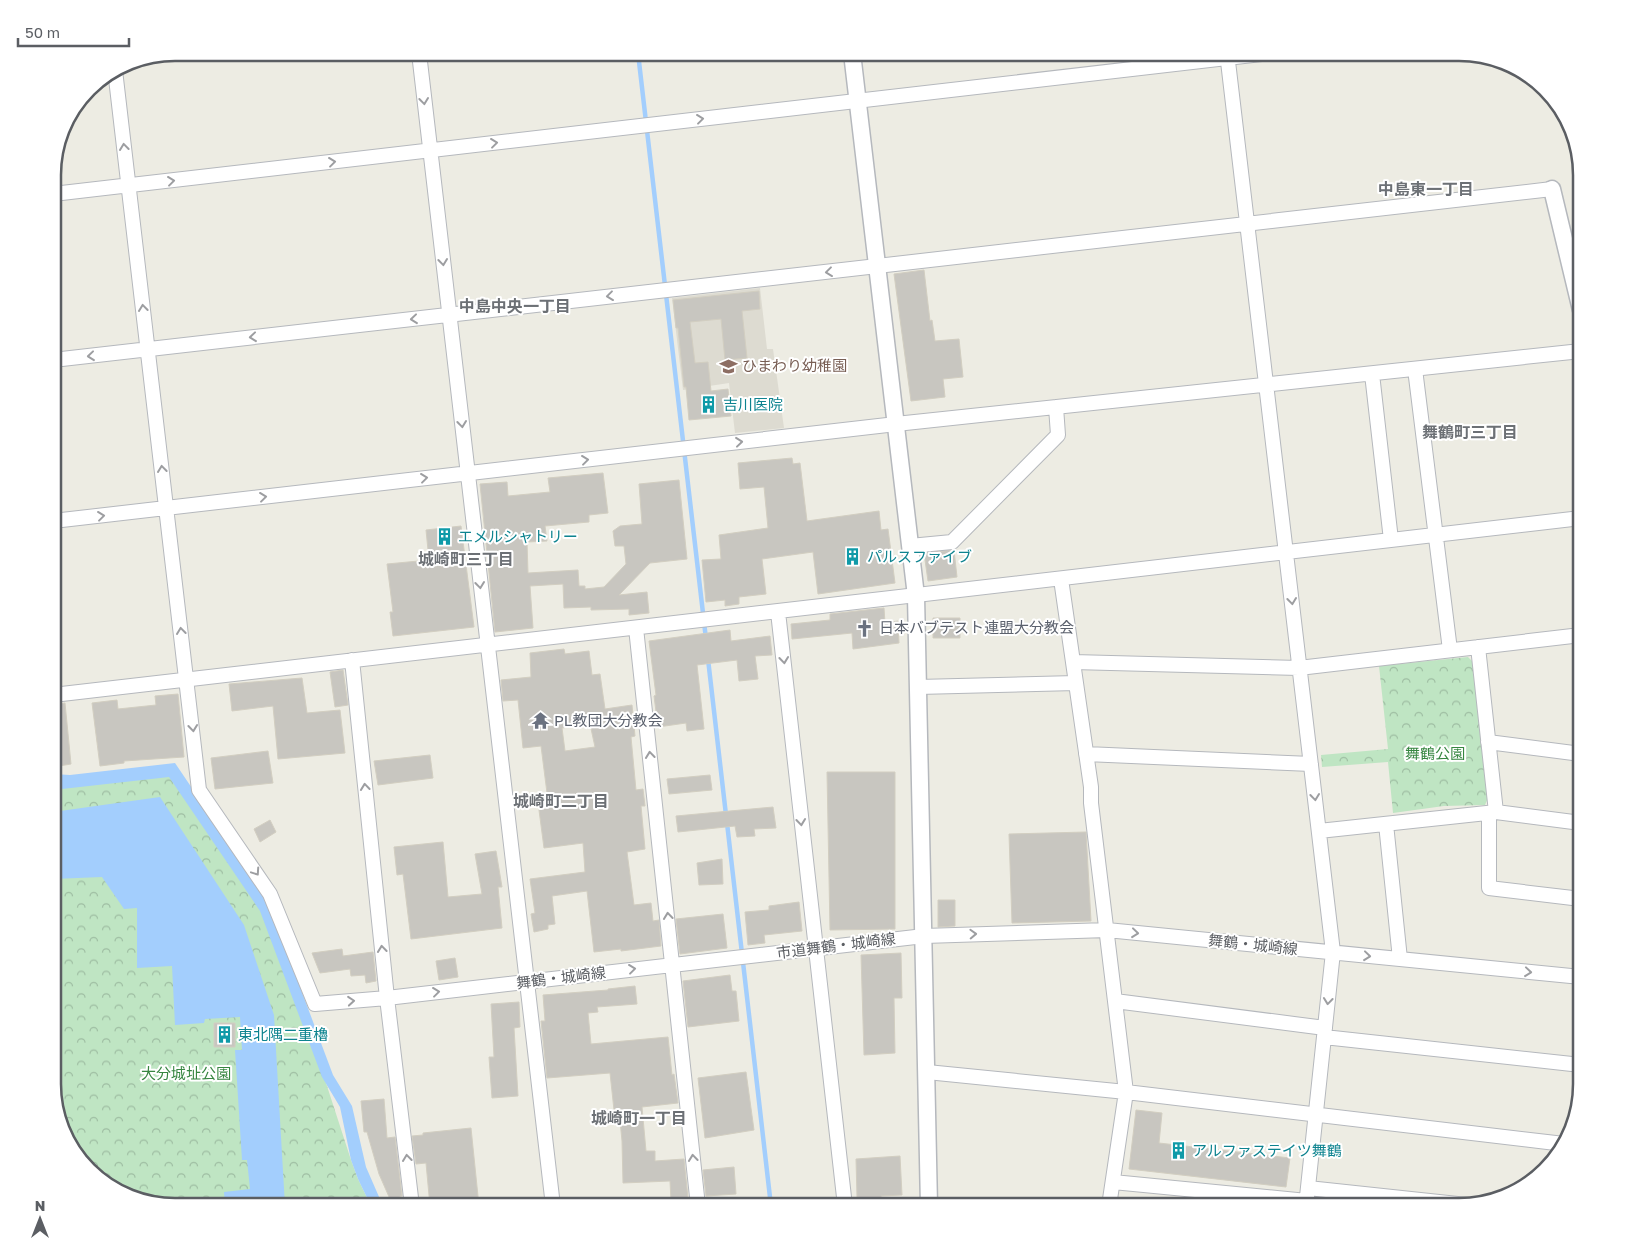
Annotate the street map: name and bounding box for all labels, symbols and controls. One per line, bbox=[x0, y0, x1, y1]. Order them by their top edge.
scale bar bbox=[18, 15, 129, 47]
text: 50 m bbox=[25, 23, 60, 41]
one-way arrow bbox=[418, 97, 429, 105]
one-way arrow bbox=[697, 114, 705, 125]
one-way arrow bbox=[490, 138, 498, 149]
one-way arrow bbox=[119, 142, 130, 150]
one-way arrow bbox=[328, 157, 336, 168]
one-way arrow bbox=[167, 176, 175, 187]
district label: 中島東一丁目 bbox=[1378, 179, 1474, 199]
one-way arrow bbox=[437, 259, 448, 267]
one-way arrow bbox=[824, 266, 832, 277]
one-way arrow bbox=[606, 290, 614, 301]
district label: 中島中央一丁目 bbox=[459, 296, 571, 316]
one-way arrow bbox=[138, 304, 149, 312]
one-way arrow bbox=[410, 313, 418, 324]
one-way arrow bbox=[248, 331, 256, 342]
one-way arrow bbox=[87, 350, 95, 361]
school or university icon: ひまわり幼稚園 bbox=[718, 356, 738, 376]
place label: ひまわり幼稚園 bbox=[742, 356, 847, 374]
building icon: 吉川医院 bbox=[699, 395, 719, 415]
place label: 吉川医院 bbox=[723, 395, 783, 413]
one-way arrow bbox=[456, 420, 467, 428]
district label: 舞鶴町三丁目 bbox=[1422, 422, 1518, 442]
one-way arrow bbox=[736, 437, 744, 448]
one-way arrow bbox=[582, 455, 590, 466]
one-way arrow bbox=[157, 465, 168, 473]
one-way arrow bbox=[420, 473, 428, 484]
one-way arrow bbox=[259, 492, 267, 503]
one-way arrow bbox=[98, 511, 106, 522]
building icon: エメルシャトリー bbox=[434, 527, 454, 547]
place label: エメルシャトリー bbox=[458, 527, 578, 545]
building icon: パルスファイブ bbox=[843, 547, 863, 567]
place label: パルスファイブ bbox=[867, 547, 972, 565]
district label: 城崎町三丁目 bbox=[418, 549, 514, 569]
one-way arrow bbox=[474, 582, 485, 590]
one-way arrow bbox=[1286, 597, 1296, 605]
church icon: 日本バブテスト連盟大分教会 bbox=[855, 618, 875, 638]
place label: 日本バブテスト連盟大分教会 bbox=[879, 618, 1074, 636]
one-way arrow bbox=[176, 626, 187, 634]
one-way arrow bbox=[778, 657, 789, 665]
temple icon: PL教団大分教会 bbox=[530, 711, 550, 731]
place label: PL教団大分教会 bbox=[554, 711, 662, 729]
one-way arrow bbox=[187, 724, 198, 732]
park label: 舞鶴公園 bbox=[1405, 744, 1465, 762]
one-way arrow bbox=[645, 751, 656, 759]
one-way arrow bbox=[360, 783, 371, 791]
district label: 城崎町二丁目 bbox=[513, 791, 609, 811]
one-way arrow bbox=[1309, 793, 1320, 801]
one-way arrow bbox=[795, 818, 806, 826]
one-way arrow bbox=[250, 867, 259, 876]
one-way arrow bbox=[663, 912, 674, 920]
one-way arrow bbox=[1131, 927, 1139, 938]
street label: 市道舞鶴・城崎線 bbox=[775, 929, 897, 961]
one-way arrow bbox=[970, 929, 977, 939]
street label: 舞鶴・城崎線 bbox=[1207, 930, 1299, 958]
one-way arrow bbox=[377, 945, 388, 953]
one-way arrow bbox=[1363, 950, 1371, 961]
street label: 舞鶴・城崎線 bbox=[515, 963, 607, 991]
one-way arrow bbox=[628, 964, 636, 975]
one-way arrow bbox=[1525, 966, 1533, 977]
one-way arrow bbox=[432, 987, 440, 998]
one-way arrow bbox=[347, 995, 355, 1006]
one-way arrow bbox=[1323, 997, 1334, 1005]
building icon: 東北隅二重櫓 bbox=[214, 1025, 234, 1045]
place label: 東北隅二重櫓 bbox=[238, 1025, 328, 1043]
park label: 大分城址公園 bbox=[141, 1064, 231, 1082]
district label: 城崎町一丁目 bbox=[591, 1108, 687, 1128]
building icon: アルファステイツ舞鶴 bbox=[1168, 1141, 1188, 1161]
place label: アルファステイツ舞鶴 bbox=[1192, 1141, 1342, 1159]
one-way arrow bbox=[402, 1154, 413, 1162]
one-way arrow bbox=[688, 1154, 699, 1162]
north arrow bbox=[15, 1194, 65, 1244]
text: N bbox=[35, 1197, 45, 1214]

